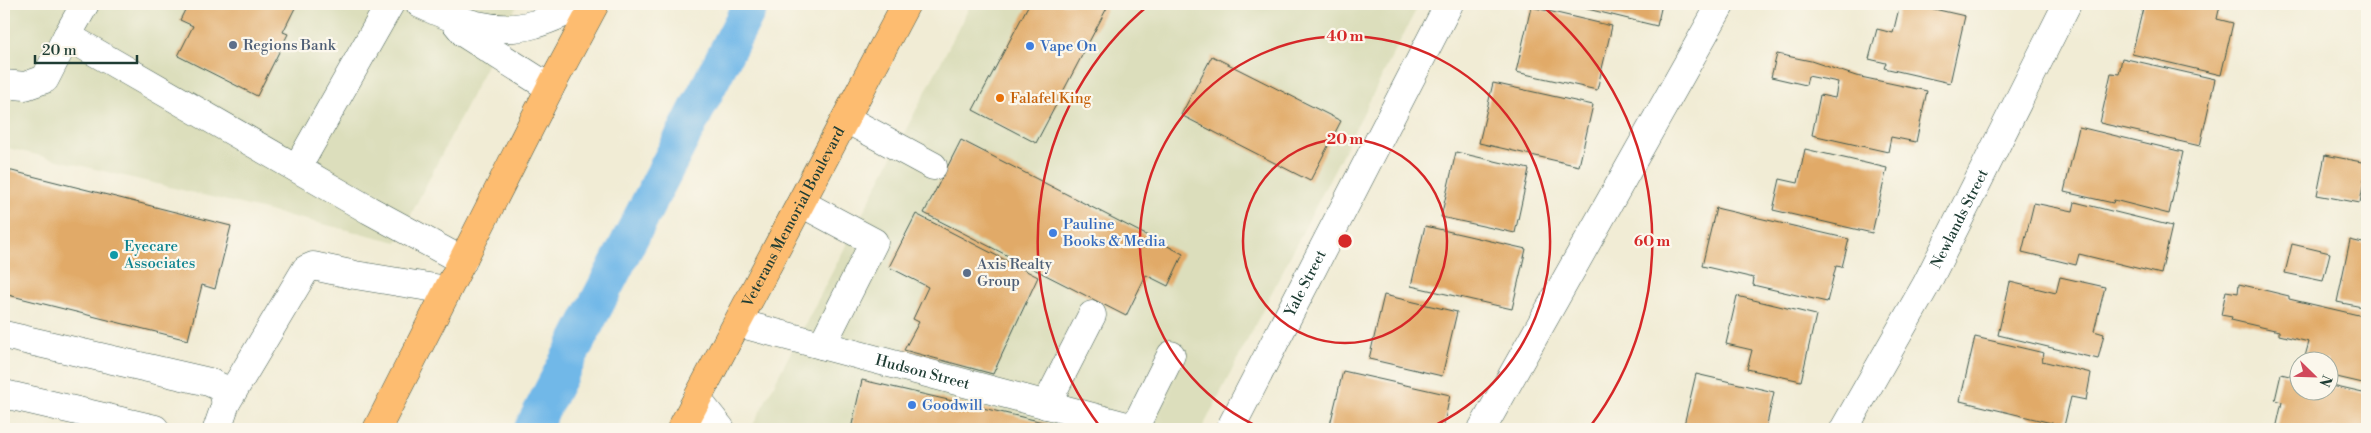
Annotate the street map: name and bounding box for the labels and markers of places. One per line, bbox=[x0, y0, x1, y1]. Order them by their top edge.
place label: Regions Bank bbox=[243, 36, 337, 55]
place label: Vape On bbox=[1039, 37, 1097, 56]
marker: Regions Bank bbox=[227, 39, 239, 51]
marker: Vape On bbox=[1024, 40, 1036, 52]
place label: Falafel King bbox=[1010, 89, 1092, 108]
marker: Falafel King bbox=[994, 92, 1006, 104]
place label: Pauline Books & Media bbox=[1062, 215, 1166, 251]
marker: Pauline Books & Media bbox=[1047, 227, 1059, 239]
centre of rings bbox=[1336, 232, 1354, 250]
place label: Eyecare Associates bbox=[123, 237, 195, 273]
marker: Eyecare Associates bbox=[108, 249, 120, 261]
place label: Axis Realty Group bbox=[976, 255, 1053, 291]
marker: Axis Realty Group bbox=[961, 267, 973, 279]
place label: Goodwill bbox=[922, 396, 983, 415]
marker: Goodwill bbox=[906, 399, 918, 411]

